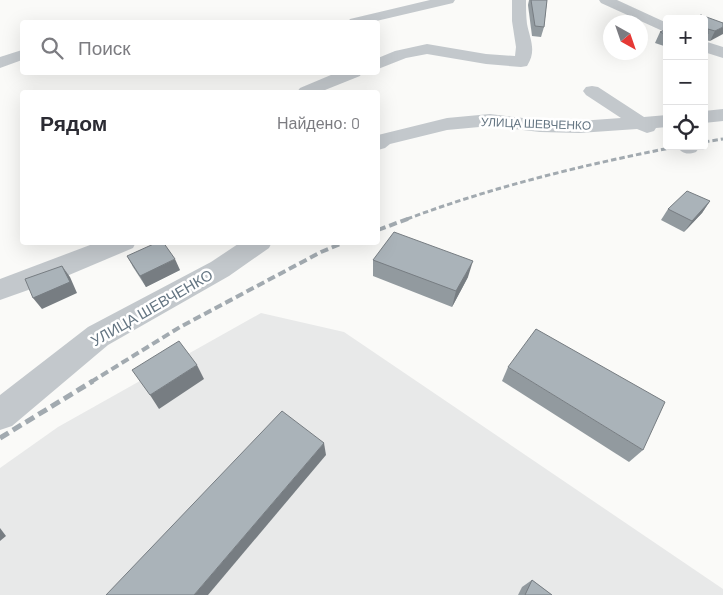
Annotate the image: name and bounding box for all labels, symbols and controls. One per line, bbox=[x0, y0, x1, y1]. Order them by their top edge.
north arrow bbox=[603, 15, 648, 60]
map controls bbox=[663, 15, 708, 150]
button: + bbox=[663, 15, 708, 60]
search box bbox=[20, 20, 380, 75]
icon: search bbox=[38, 34, 66, 62]
text: Поиск bbox=[78, 36, 131, 59]
button: − bbox=[663, 60, 708, 105]
button: locate bbox=[663, 105, 708, 150]
text: Рядом bbox=[40, 110, 107, 135]
text: Найдено: 0 bbox=[277, 113, 360, 132]
street label: УЛИЦА ШЕВЧЕНКО bbox=[481, 114, 591, 133]
street label: УЛИЦА ШЕВЧЕНКО bbox=[87, 265, 216, 349]

